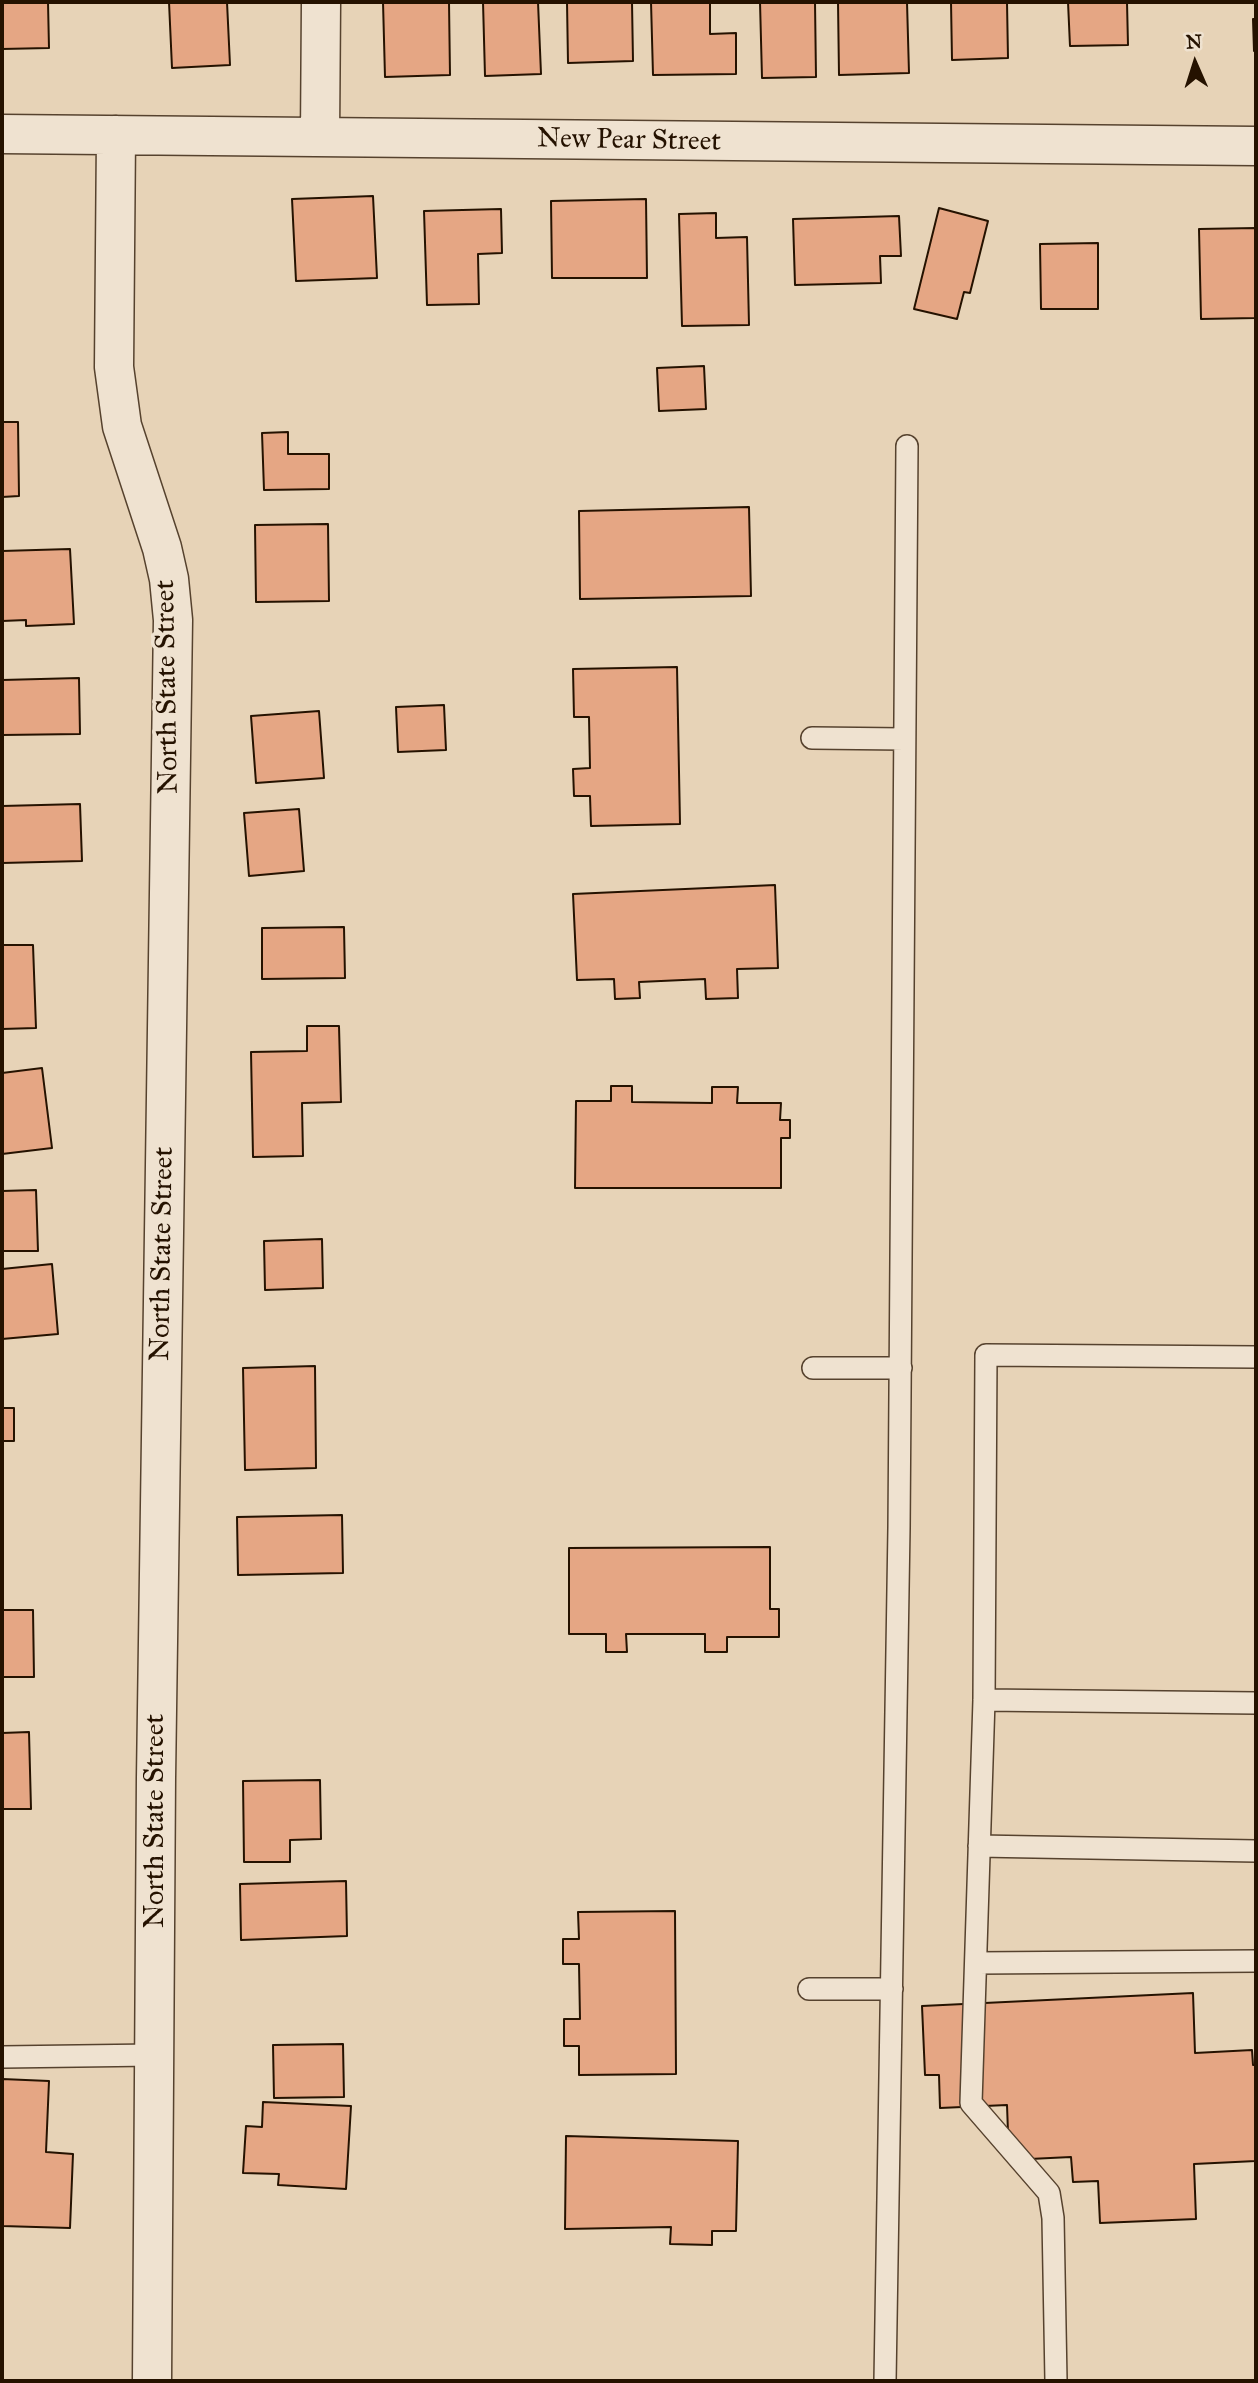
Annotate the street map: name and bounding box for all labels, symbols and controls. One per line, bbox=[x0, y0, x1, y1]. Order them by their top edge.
north arrow bbox=[1160, 28, 1230, 98]
text: N bbox=[1185, 30, 1203, 53]
street label: New Pear Street bbox=[537, 123, 721, 159]
street label: North State Street bbox=[149, 579, 187, 795]
street label: North State Street bbox=[144, 1146, 182, 1362]
street label: North State Street bbox=[139, 1714, 173, 1928]

